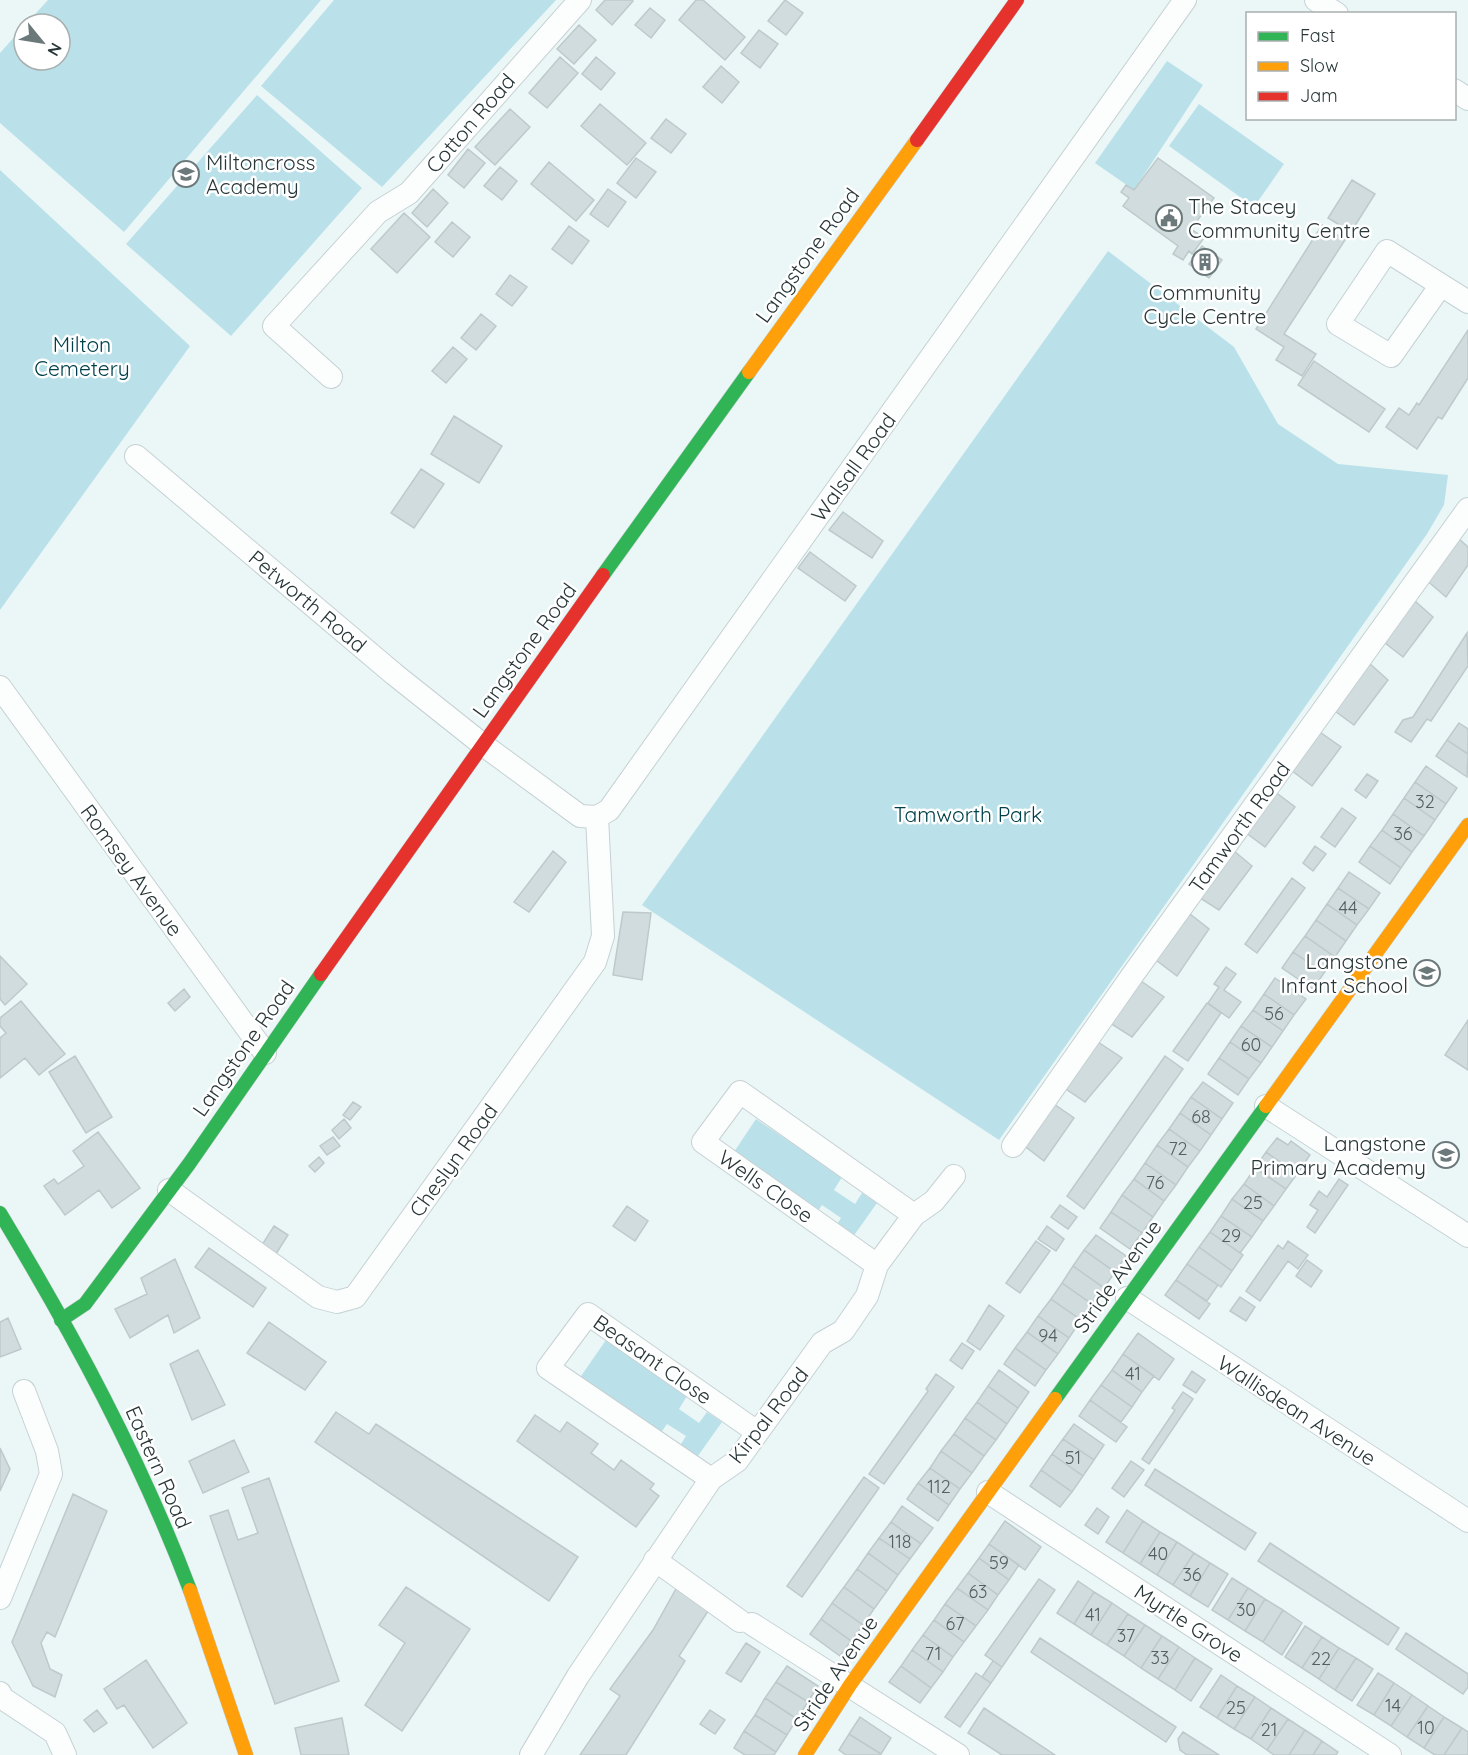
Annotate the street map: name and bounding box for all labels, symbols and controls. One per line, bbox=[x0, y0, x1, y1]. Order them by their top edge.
north arrow bbox=[12, 12, 72, 72]
legend bbox=[1246, 12, 1456, 120]
text: Fast bbox=[1300, 24, 1335, 47]
text: N bbox=[43, 39, 67, 60]
text: Slow bbox=[1300, 54, 1338, 77]
street label: Cotton Road bbox=[420, 68, 520, 178]
text: Jam bbox=[1300, 84, 1338, 107]
place label: Miltoncross Academy bbox=[206, 149, 315, 199]
school or university icon: Miltoncross Academy bbox=[171, 159, 201, 189]
street label: Langstone Road bbox=[749, 183, 865, 327]
place label: The Stacey Community Centre bbox=[1188, 193, 1370, 243]
public building icon: The Stacey Community Centre bbox=[1154, 203, 1184, 233]
building icon: Community Cycle Centre bbox=[1190, 247, 1220, 277]
place label: Community Cycle Centre bbox=[1144, 279, 1266, 329]
park label: Milton Cemetery bbox=[34, 331, 130, 381]
street label: Walsall Road bbox=[805, 408, 901, 526]
street label: Petworth Road bbox=[244, 544, 372, 658]
street label: Langstone Road bbox=[466, 578, 582, 722]
street label: Tamworth Road bbox=[1183, 756, 1295, 898]
house number: 32 bbox=[1415, 790, 1435, 813]
street label: Romsey Avenue bbox=[75, 799, 189, 941]
park label: Tamworth Park bbox=[894, 801, 1042, 827]
house number: 36 bbox=[1393, 822, 1413, 845]
house number: 44 bbox=[1339, 896, 1357, 919]
place label: Langstone Infant School bbox=[1281, 948, 1408, 998]
school or university icon: Langstone Infant School bbox=[1412, 958, 1442, 988]
street label: Langstone Road bbox=[186, 975, 300, 1121]
house number: 56 bbox=[1264, 1002, 1284, 1025]
house number: 60 bbox=[1241, 1033, 1261, 1056]
street label: Cheslyn Road bbox=[403, 1098, 503, 1222]
house number: 68 bbox=[1191, 1105, 1211, 1128]
place label: Langstone Primary Academy bbox=[1251, 1130, 1426, 1180]
house number: 72 bbox=[1168, 1137, 1188, 1160]
school or university icon: Langstone Primary Academy bbox=[1431, 1140, 1461, 1170]
street label: Wells Close bbox=[714, 1144, 818, 1228]
house number: 76 bbox=[1146, 1171, 1164, 1194]
house number: 25 bbox=[1243, 1191, 1263, 1214]
street label: Stride Avenue bbox=[1067, 1214, 1167, 1338]
house number: 29 bbox=[1221, 1224, 1241, 1247]
street label: Beasant Close bbox=[589, 1309, 717, 1409]
house number: 94 bbox=[1038, 1324, 1058, 1347]
street label: Wallisdean Avenue bbox=[1213, 1349, 1381, 1471]
street label: Kirpal Road bbox=[722, 1362, 814, 1468]
house number: 41 bbox=[1125, 1362, 1141, 1385]
street label: Eastern Road bbox=[120, 1402, 198, 1532]
house number: 51 bbox=[1065, 1446, 1081, 1469]
house number: 112 bbox=[927, 1475, 951, 1498]
house number: 118 bbox=[888, 1530, 912, 1553]
house number: 40 bbox=[1148, 1542, 1168, 1565]
house number: 59 bbox=[989, 1551, 1009, 1574]
house number: 36 bbox=[1182, 1563, 1202, 1586]
street label: Myrtle Grove bbox=[1130, 1578, 1248, 1668]
house number: 63 bbox=[968, 1580, 988, 1603]
house number: 30 bbox=[1236, 1598, 1256, 1621]
house number: 41 bbox=[1085, 1603, 1101, 1626]
street label: Stride Avenue bbox=[787, 1610, 883, 1736]
house number: 67 bbox=[946, 1612, 964, 1635]
house number: 37 bbox=[1117, 1624, 1135, 1647]
house number: 71 bbox=[925, 1642, 941, 1665]
house number: 33 bbox=[1151, 1646, 1169, 1669]
house number: 22 bbox=[1311, 1647, 1331, 1670]
house number: 14 bbox=[1385, 1694, 1401, 1717]
house number: 25 bbox=[1226, 1696, 1246, 1719]
house number: 10 bbox=[1417, 1716, 1435, 1739]
house number: 21 bbox=[1261, 1718, 1277, 1741]

